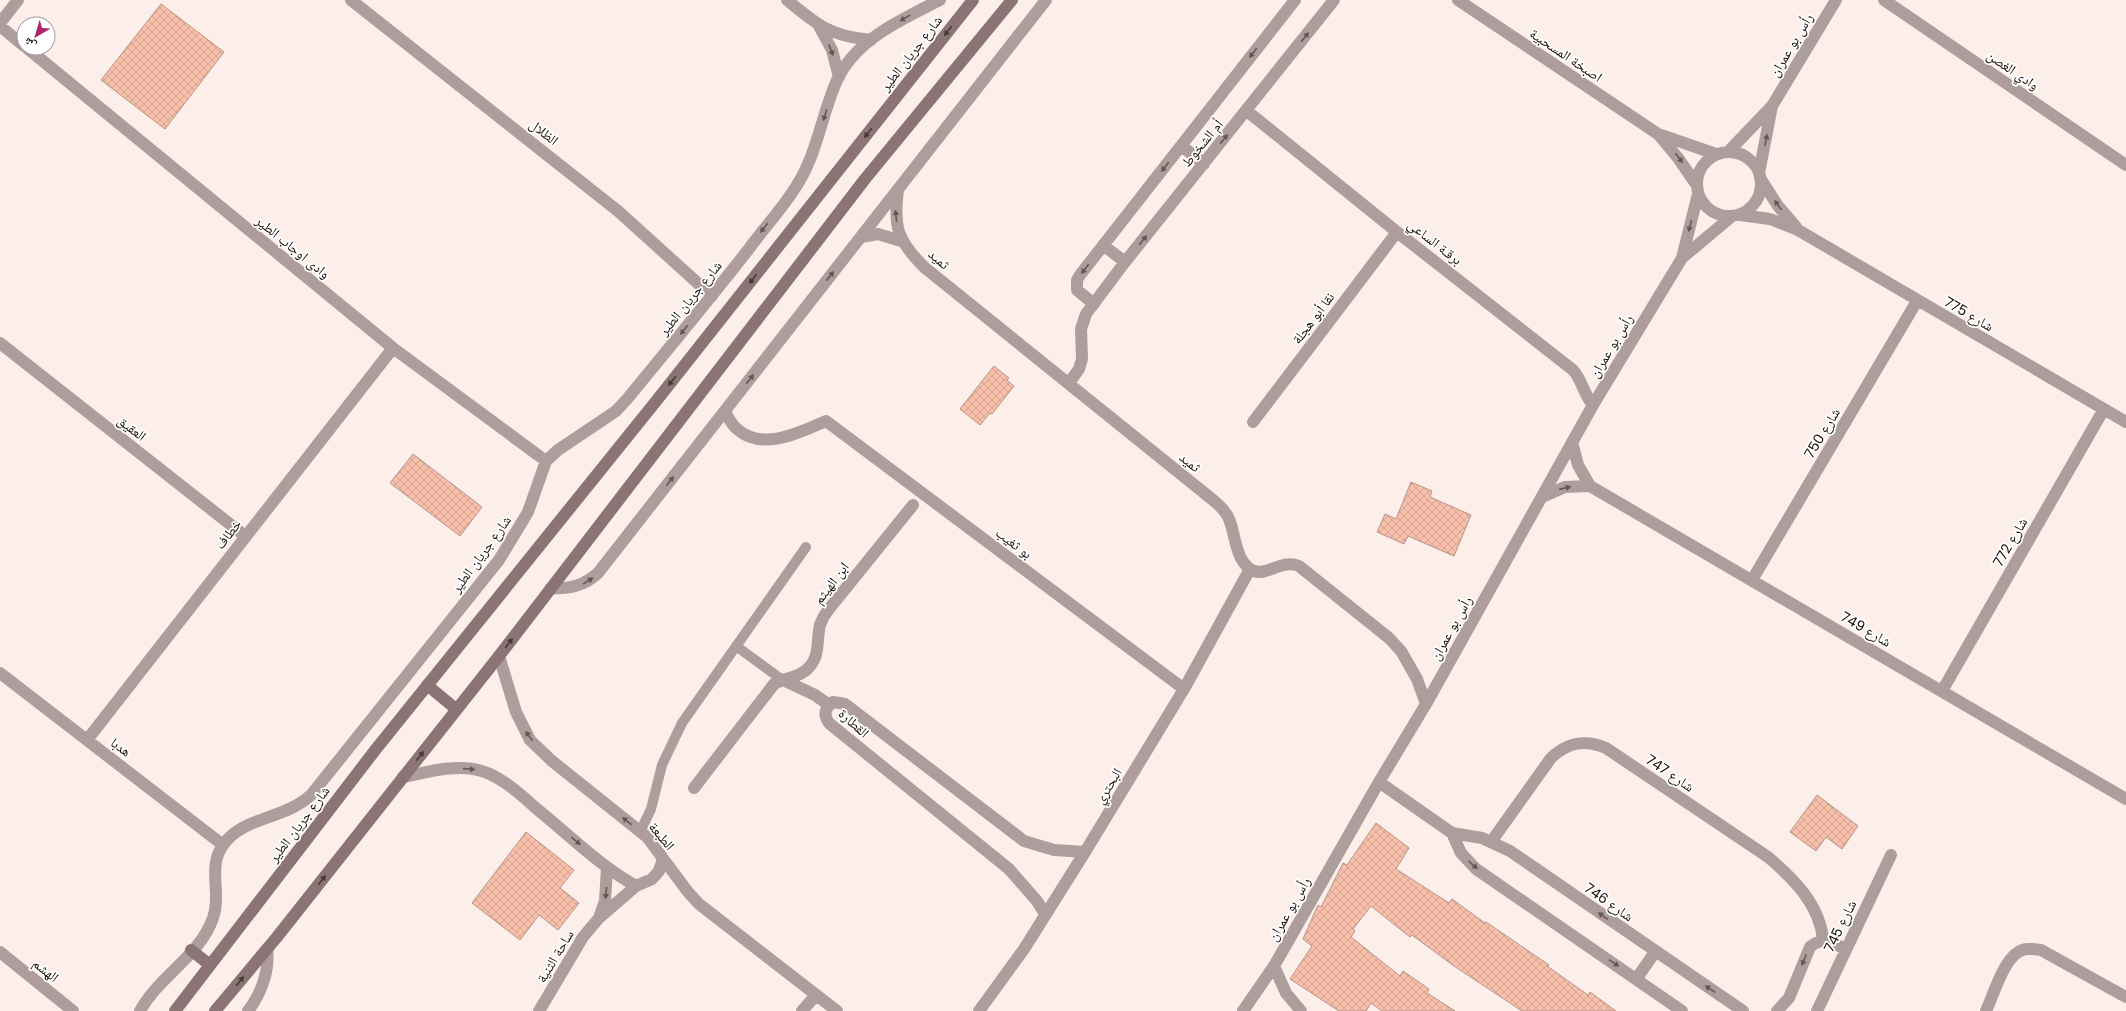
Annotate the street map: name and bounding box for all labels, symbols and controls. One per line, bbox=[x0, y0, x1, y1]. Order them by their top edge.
street label: رأس بو عمران bbox=[1764, 9, 1818, 81]
street label: شارع جريان الطير bbox=[874, 11, 947, 96]
one-way arrow bbox=[899, 15, 911, 21]
north arrow bbox=[16, 16, 56, 56]
street label: اصبخة المسحبية bbox=[1526, 23, 1606, 87]
one-way arrow bbox=[944, 25, 953, 36]
one-way arrow bbox=[1301, 31, 1309, 42]
text: ش bbox=[20, 34, 39, 54]
one-way arrow bbox=[829, 45, 835, 57]
street label: وادي الغصن bbox=[1982, 45, 2043, 96]
one-way arrow bbox=[1249, 47, 1258, 58]
one-way arrow bbox=[822, 109, 828, 121]
street label: الظلال bbox=[525, 114, 563, 150]
street label: أم الشخوط bbox=[1177, 115, 1227, 171]
one-way arrow bbox=[864, 127, 872, 138]
one-way arrow bbox=[1220, 133, 1229, 144]
one-way arrow bbox=[1763, 134, 1769, 146]
one-way arrow bbox=[1674, 153, 1682, 163]
one-way arrow bbox=[1161, 161, 1169, 172]
one-way arrow bbox=[1773, 200, 1782, 211]
street label: وادى اوجاب الطير bbox=[251, 210, 335, 283]
one-way arrow bbox=[893, 210, 900, 222]
street label: برقـة الساعي bbox=[1403, 214, 1467, 271]
one-way arrow bbox=[1687, 220, 1693, 232]
one-way arrow bbox=[760, 223, 769, 234]
one-way arrow bbox=[1138, 235, 1147, 245]
street label: ثميد bbox=[924, 244, 954, 274]
street label: شارع جريان الطير bbox=[653, 256, 726, 340]
one-way arrow bbox=[1080, 263, 1089, 274]
one-way arrow bbox=[826, 271, 835, 282]
one-way arrow bbox=[748, 273, 757, 284]
street label: نقا أبو هجلة bbox=[1287, 288, 1339, 348]
street label: شارع 775 bbox=[1940, 292, 1998, 336]
street label: رأس بو عمران bbox=[1584, 310, 1638, 382]
one-way arrow bbox=[679, 325, 688, 335]
one-way arrow bbox=[746, 373, 755, 384]
one-way arrow bbox=[668, 375, 676, 386]
street label: شارع 750 bbox=[1799, 404, 1845, 462]
street label: العقيق bbox=[113, 410, 151, 446]
street label: ثميد bbox=[1175, 447, 1205, 477]
one-way arrow bbox=[666, 475, 675, 486]
one-way arrow bbox=[1559, 485, 1571, 491]
street label: شارع جريان الطير bbox=[446, 511, 516, 597]
street label: شارع 772 bbox=[1988, 514, 2032, 570]
street label: خطاف bbox=[210, 515, 246, 553]
street label: بو ثغيب bbox=[992, 523, 1037, 563]
street label: ابن الهيثم bbox=[809, 558, 853, 608]
one-way arrow bbox=[583, 577, 593, 585]
street label: رأس بو عمران bbox=[1425, 592, 1477, 664]
street label: شارع 749 bbox=[1837, 606, 1895, 652]
one-way arrow bbox=[505, 638, 513, 648]
street label: القطارة bbox=[834, 704, 874, 742]
one-way arrow bbox=[525, 731, 533, 742]
street label: هدبا bbox=[107, 733, 135, 761]
street label: شارع 747 bbox=[1642, 749, 1698, 797]
one-way arrow bbox=[416, 750, 424, 761]
street label: البحتري bbox=[1089, 764, 1128, 809]
one-way arrow bbox=[463, 766, 475, 773]
street label: شارع جريان الطير bbox=[263, 782, 334, 867]
one-way arrow bbox=[621, 817, 632, 825]
street label: الطبعة bbox=[644, 818, 680, 854]
one-way arrow bbox=[570, 836, 581, 845]
one-way arrow bbox=[1467, 861, 1478, 870]
street label: رأس بو عمران bbox=[1263, 873, 1315, 945]
one-way arrow bbox=[318, 875, 326, 886]
street label: شارع 746 bbox=[1580, 878, 1638, 926]
one-way arrow bbox=[602, 887, 609, 899]
street label: شارع 745 bbox=[1819, 897, 1861, 955]
one-way arrow bbox=[1598, 912, 1608, 920]
street label: ساحة الثنية bbox=[531, 926, 579, 986]
street label: الهشم bbox=[29, 953, 63, 987]
one-way arrow bbox=[1801, 954, 1807, 966]
one-way arrow bbox=[1609, 959, 1619, 967]
one-way arrow bbox=[235, 975, 244, 986]
one-way arrow bbox=[1705, 985, 1715, 993]

